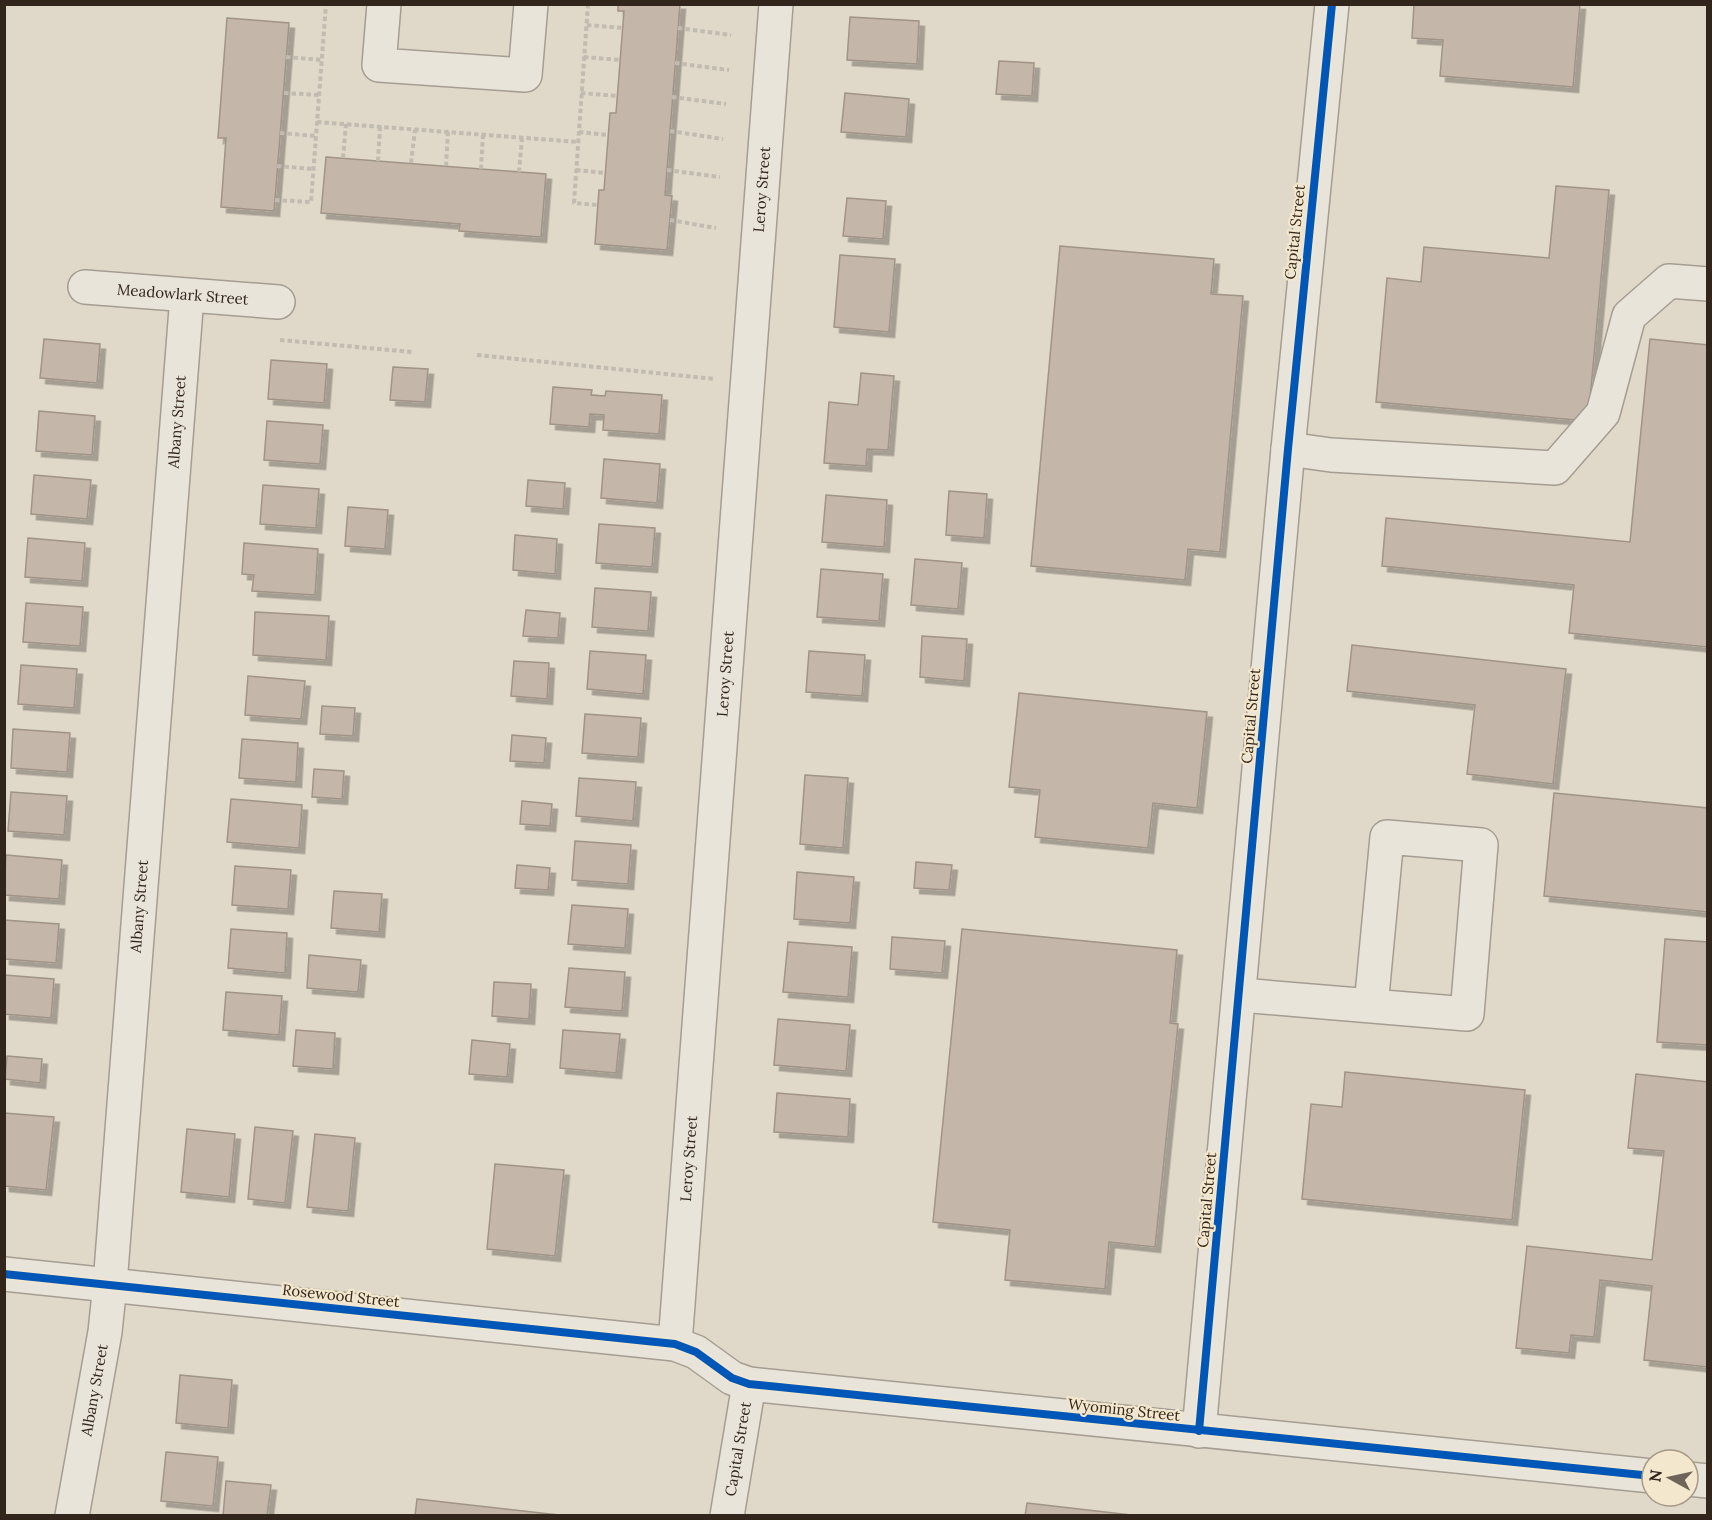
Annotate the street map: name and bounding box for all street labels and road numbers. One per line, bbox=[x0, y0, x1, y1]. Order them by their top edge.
street label: Leroy Street bbox=[749, 145, 774, 233]
street label: Capital Street bbox=[1280, 183, 1309, 281]
street label: Meadowlark Street bbox=[116, 280, 249, 309]
street label: Albany Street bbox=[164, 374, 190, 470]
street label: Leroy Street bbox=[712, 630, 738, 718]
street label: Capital Street bbox=[1237, 667, 1264, 764]
street label: Albany Street bbox=[126, 859, 152, 955]
street label: Leroy Street bbox=[676, 1115, 701, 1202]
street label: Capital Street bbox=[1193, 1151, 1220, 1248]
street label: Rosewood Street bbox=[281, 1280, 401, 1311]
street label: Albany Street bbox=[76, 1342, 112, 1439]
street label: Wyoming Street bbox=[1067, 1394, 1181, 1425]
street label: Capital Street bbox=[720, 1400, 755, 1498]

